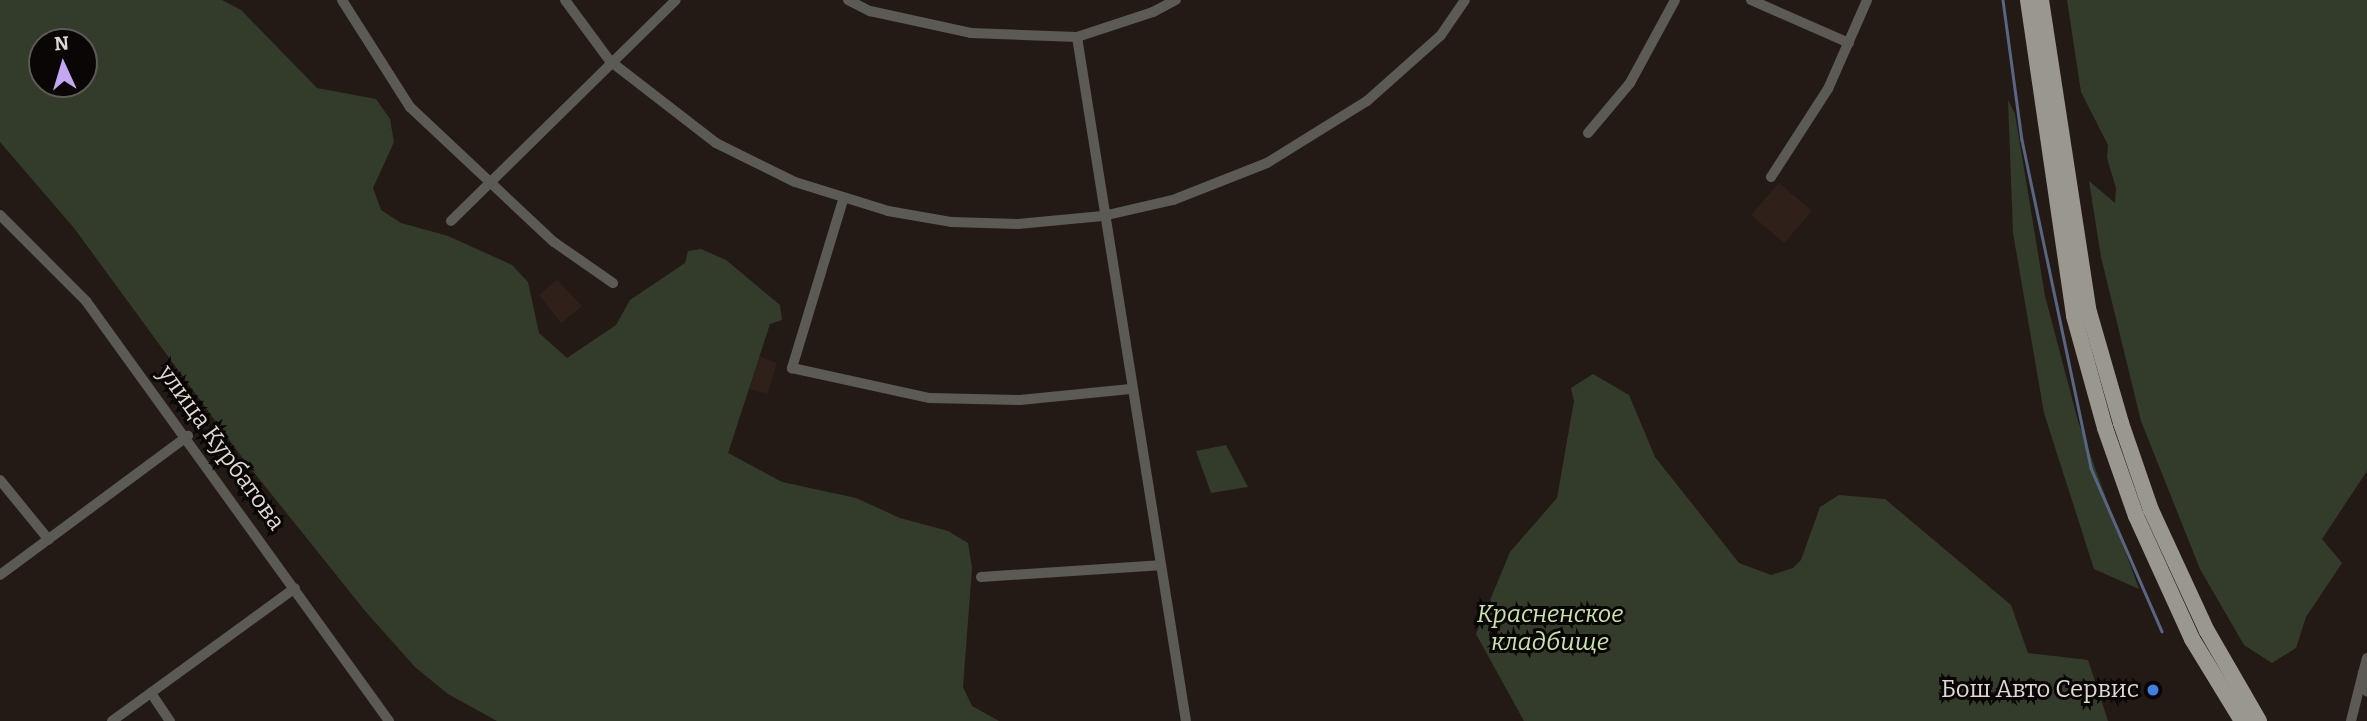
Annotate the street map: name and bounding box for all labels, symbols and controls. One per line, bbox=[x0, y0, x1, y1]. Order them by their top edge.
north arrow bbox=[28, 28, 98, 98]
text: N bbox=[54, 32, 70, 56]
street label: улица Курбатова bbox=[151, 360, 291, 536]
park label: Красненское кладбище bbox=[1477, 601, 1623, 657]
place label: Бош Авто Сервис bbox=[1941, 676, 2139, 704]
marker: Бош Авто Сервис bbox=[2145, 682, 2161, 698]

